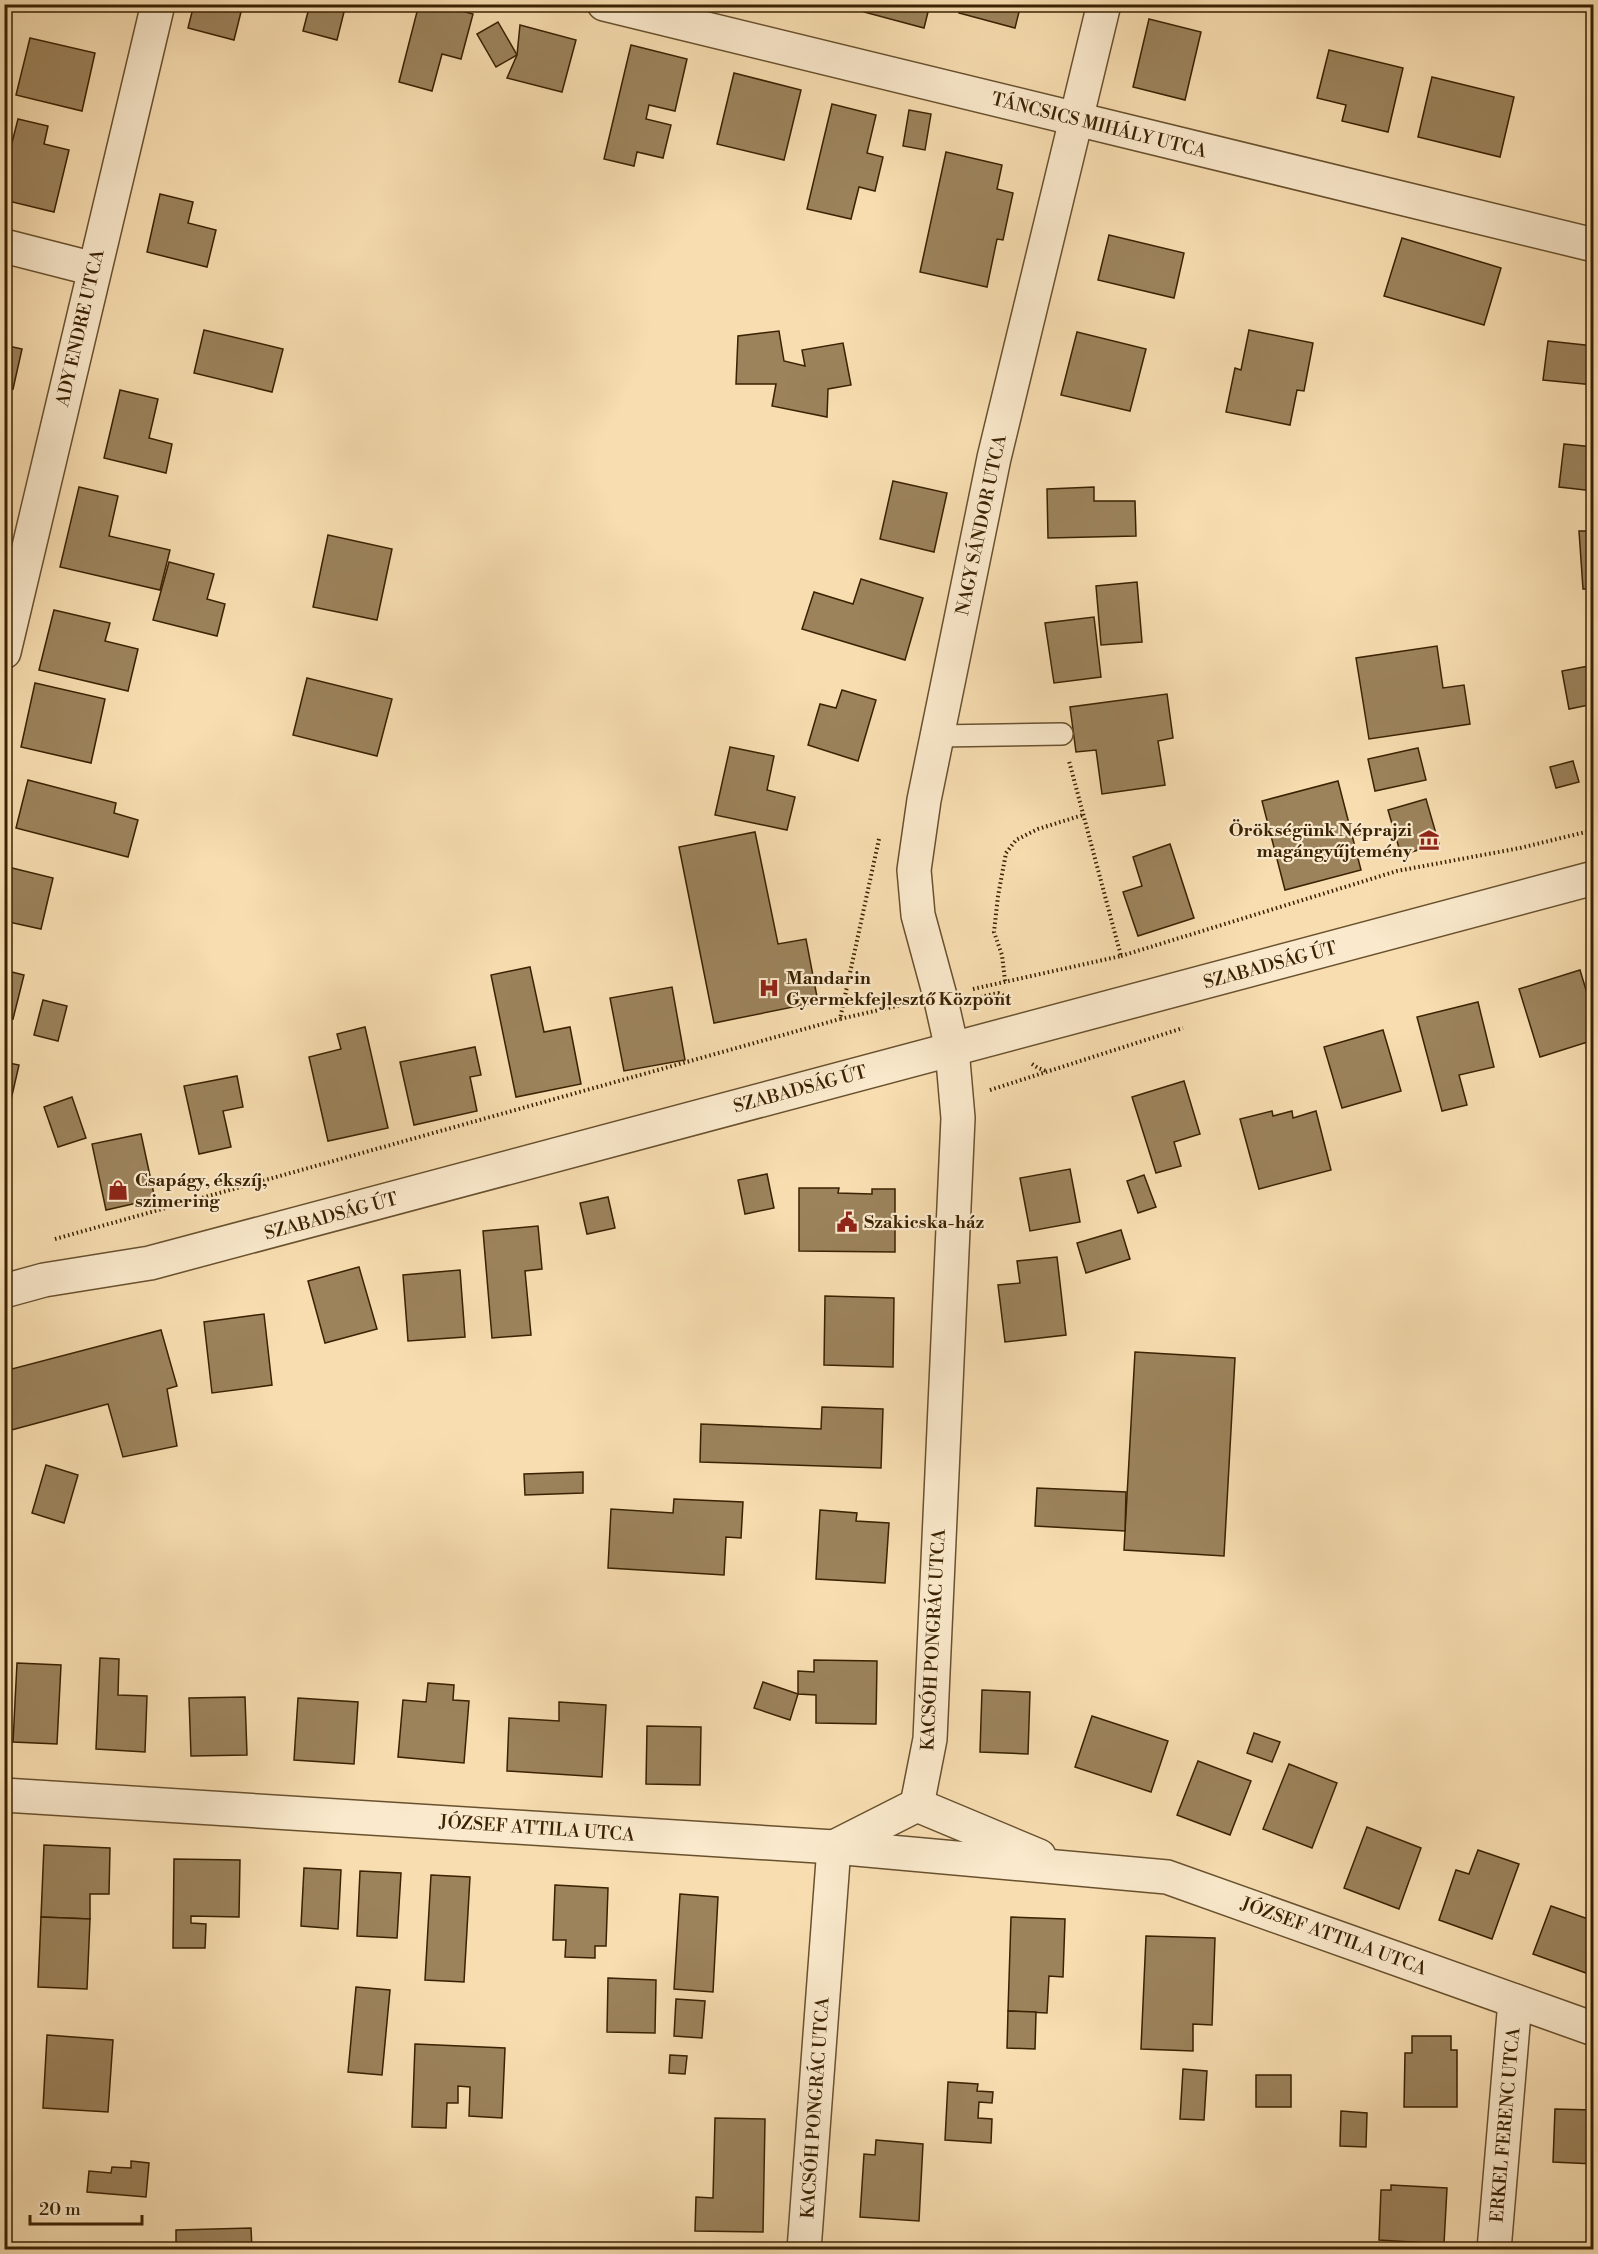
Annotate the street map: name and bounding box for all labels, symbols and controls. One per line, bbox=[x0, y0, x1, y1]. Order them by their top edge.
street label: TÁNCSICS MIHÁLY UTCA bbox=[989, 88, 1209, 164]
street label: ADY ENDRE UTCA bbox=[51, 247, 110, 410]
street label: NAGY SÁNDOR UTCA bbox=[951, 432, 1012, 617]
place label: Örökségünk Néprajzi magángyűjtemény bbox=[1229, 819, 1413, 863]
museum icon: Örökségünk Néprajzi magángyűjtemény bbox=[1417, 828, 1441, 852]
street label: SZABADSÁG ÚT bbox=[1201, 937, 1340, 994]
place label: Mandarin Gyermekfejlesztő Központ bbox=[786, 967, 1012, 1011]
hospital icon: Mandarin Gyermekfejlesztő Központ bbox=[757, 976, 781, 1000]
street label: SZABADSÁG ÚT bbox=[731, 1061, 870, 1118]
place label: Csapágy, ékszíj, szimering bbox=[135, 1169, 268, 1213]
shop icon: Csapágy, ékszíj, szimering bbox=[106, 1178, 130, 1202]
street label: SZABADSÁG ÚT bbox=[262, 1188, 401, 1245]
public building icon: Szakicska-ház bbox=[835, 1210, 859, 1234]
place label: Szakicska-ház bbox=[864, 1211, 985, 1234]
street label: KACSÓH PONGRÁC UTCA bbox=[916, 1528, 951, 1751]
street label: JÓZSEF ATTILA UTCA bbox=[437, 1810, 636, 1847]
street label: JÓZSEF ATTILA UTCA bbox=[1237, 1892, 1430, 1981]
street label: KACSÓH PONGRÁC UTCA bbox=[796, 1996, 835, 2220]
street label: ERKEL FERENC UTCA bbox=[1486, 2026, 1526, 2223]
scale bar bbox=[30, 2188, 142, 2226]
text: 20 m bbox=[39, 2198, 81, 2221]

